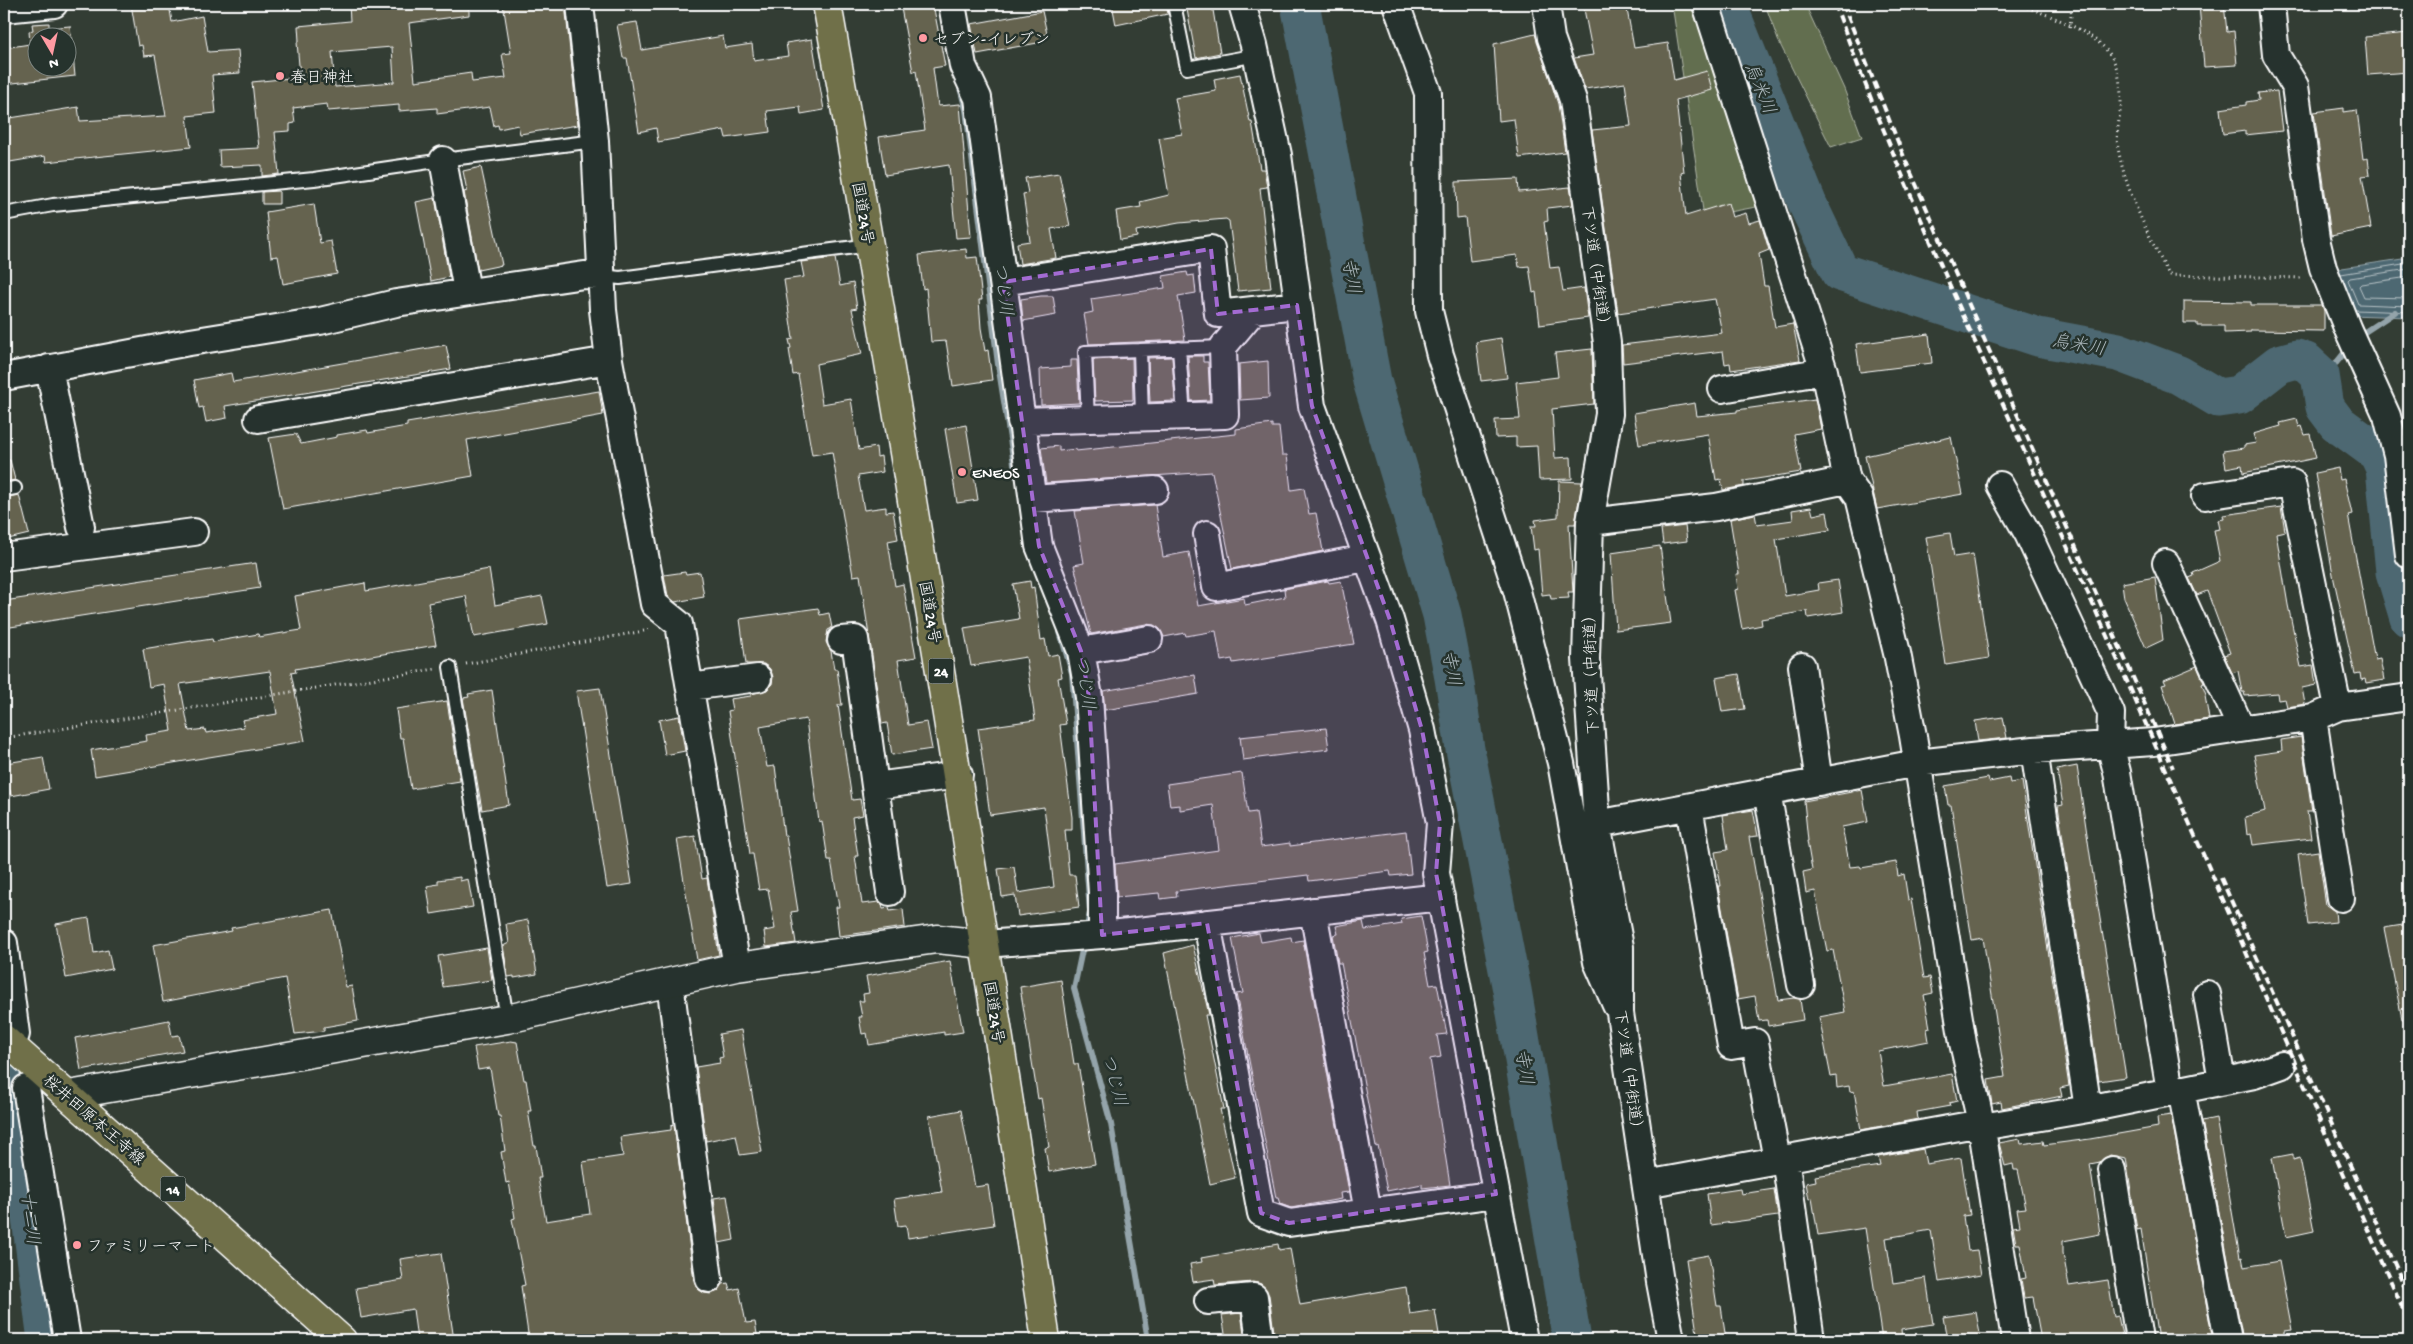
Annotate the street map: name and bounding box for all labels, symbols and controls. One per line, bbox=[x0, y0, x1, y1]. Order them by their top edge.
north arrow bbox=[28, 28, 78, 78]
place label: セブン-イレブン bbox=[933, 31, 1050, 51]
marker: セブン-イレブン bbox=[917, 32, 929, 44]
text: N bbox=[48, 53, 59, 71]
water label: 烏米川 bbox=[1739, 60, 1779, 118]
place label: 春日神社 bbox=[290, 68, 354, 89]
marker: 春日神社 bbox=[274, 70, 286, 82]
street label: 国道24号 bbox=[846, 181, 876, 246]
street label: 下ツ道（中街道） bbox=[1575, 205, 1614, 334]
water label: 寺川 bbox=[1336, 257, 1364, 296]
water label: つじ川 bbox=[988, 261, 1015, 317]
water label: 烏米川 bbox=[2050, 330, 2107, 361]
marker: ENEOS bbox=[956, 466, 968, 478]
place label: ENEOS bbox=[972, 466, 1020, 485]
street label: 国道24号 bbox=[913, 580, 943, 645]
street label: 下ツ道（中街道） bbox=[1580, 607, 1605, 735]
water label: 寺川 bbox=[1436, 649, 1464, 688]
water label: つじ川 bbox=[1069, 655, 1098, 712]
road number: 24 bbox=[928, 658, 954, 684]
street label: 国道24号 bbox=[977, 980, 1007, 1045]
street label: 下ツ道（中街道） bbox=[1608, 1009, 1647, 1138]
water label: 寺川 bbox=[1509, 1048, 1537, 1087]
water label: つじ川 bbox=[1095, 1052, 1130, 1109]
street label: 桜井田原本王寺線 bbox=[38, 1071, 149, 1171]
road number: 14 bbox=[160, 1176, 186, 1202]
water label: 十二川 bbox=[15, 1190, 43, 1246]
marker: ファミリーマート bbox=[71, 1239, 83, 1251]
place label: ファミリーマート bbox=[87, 1239, 215, 1258]

